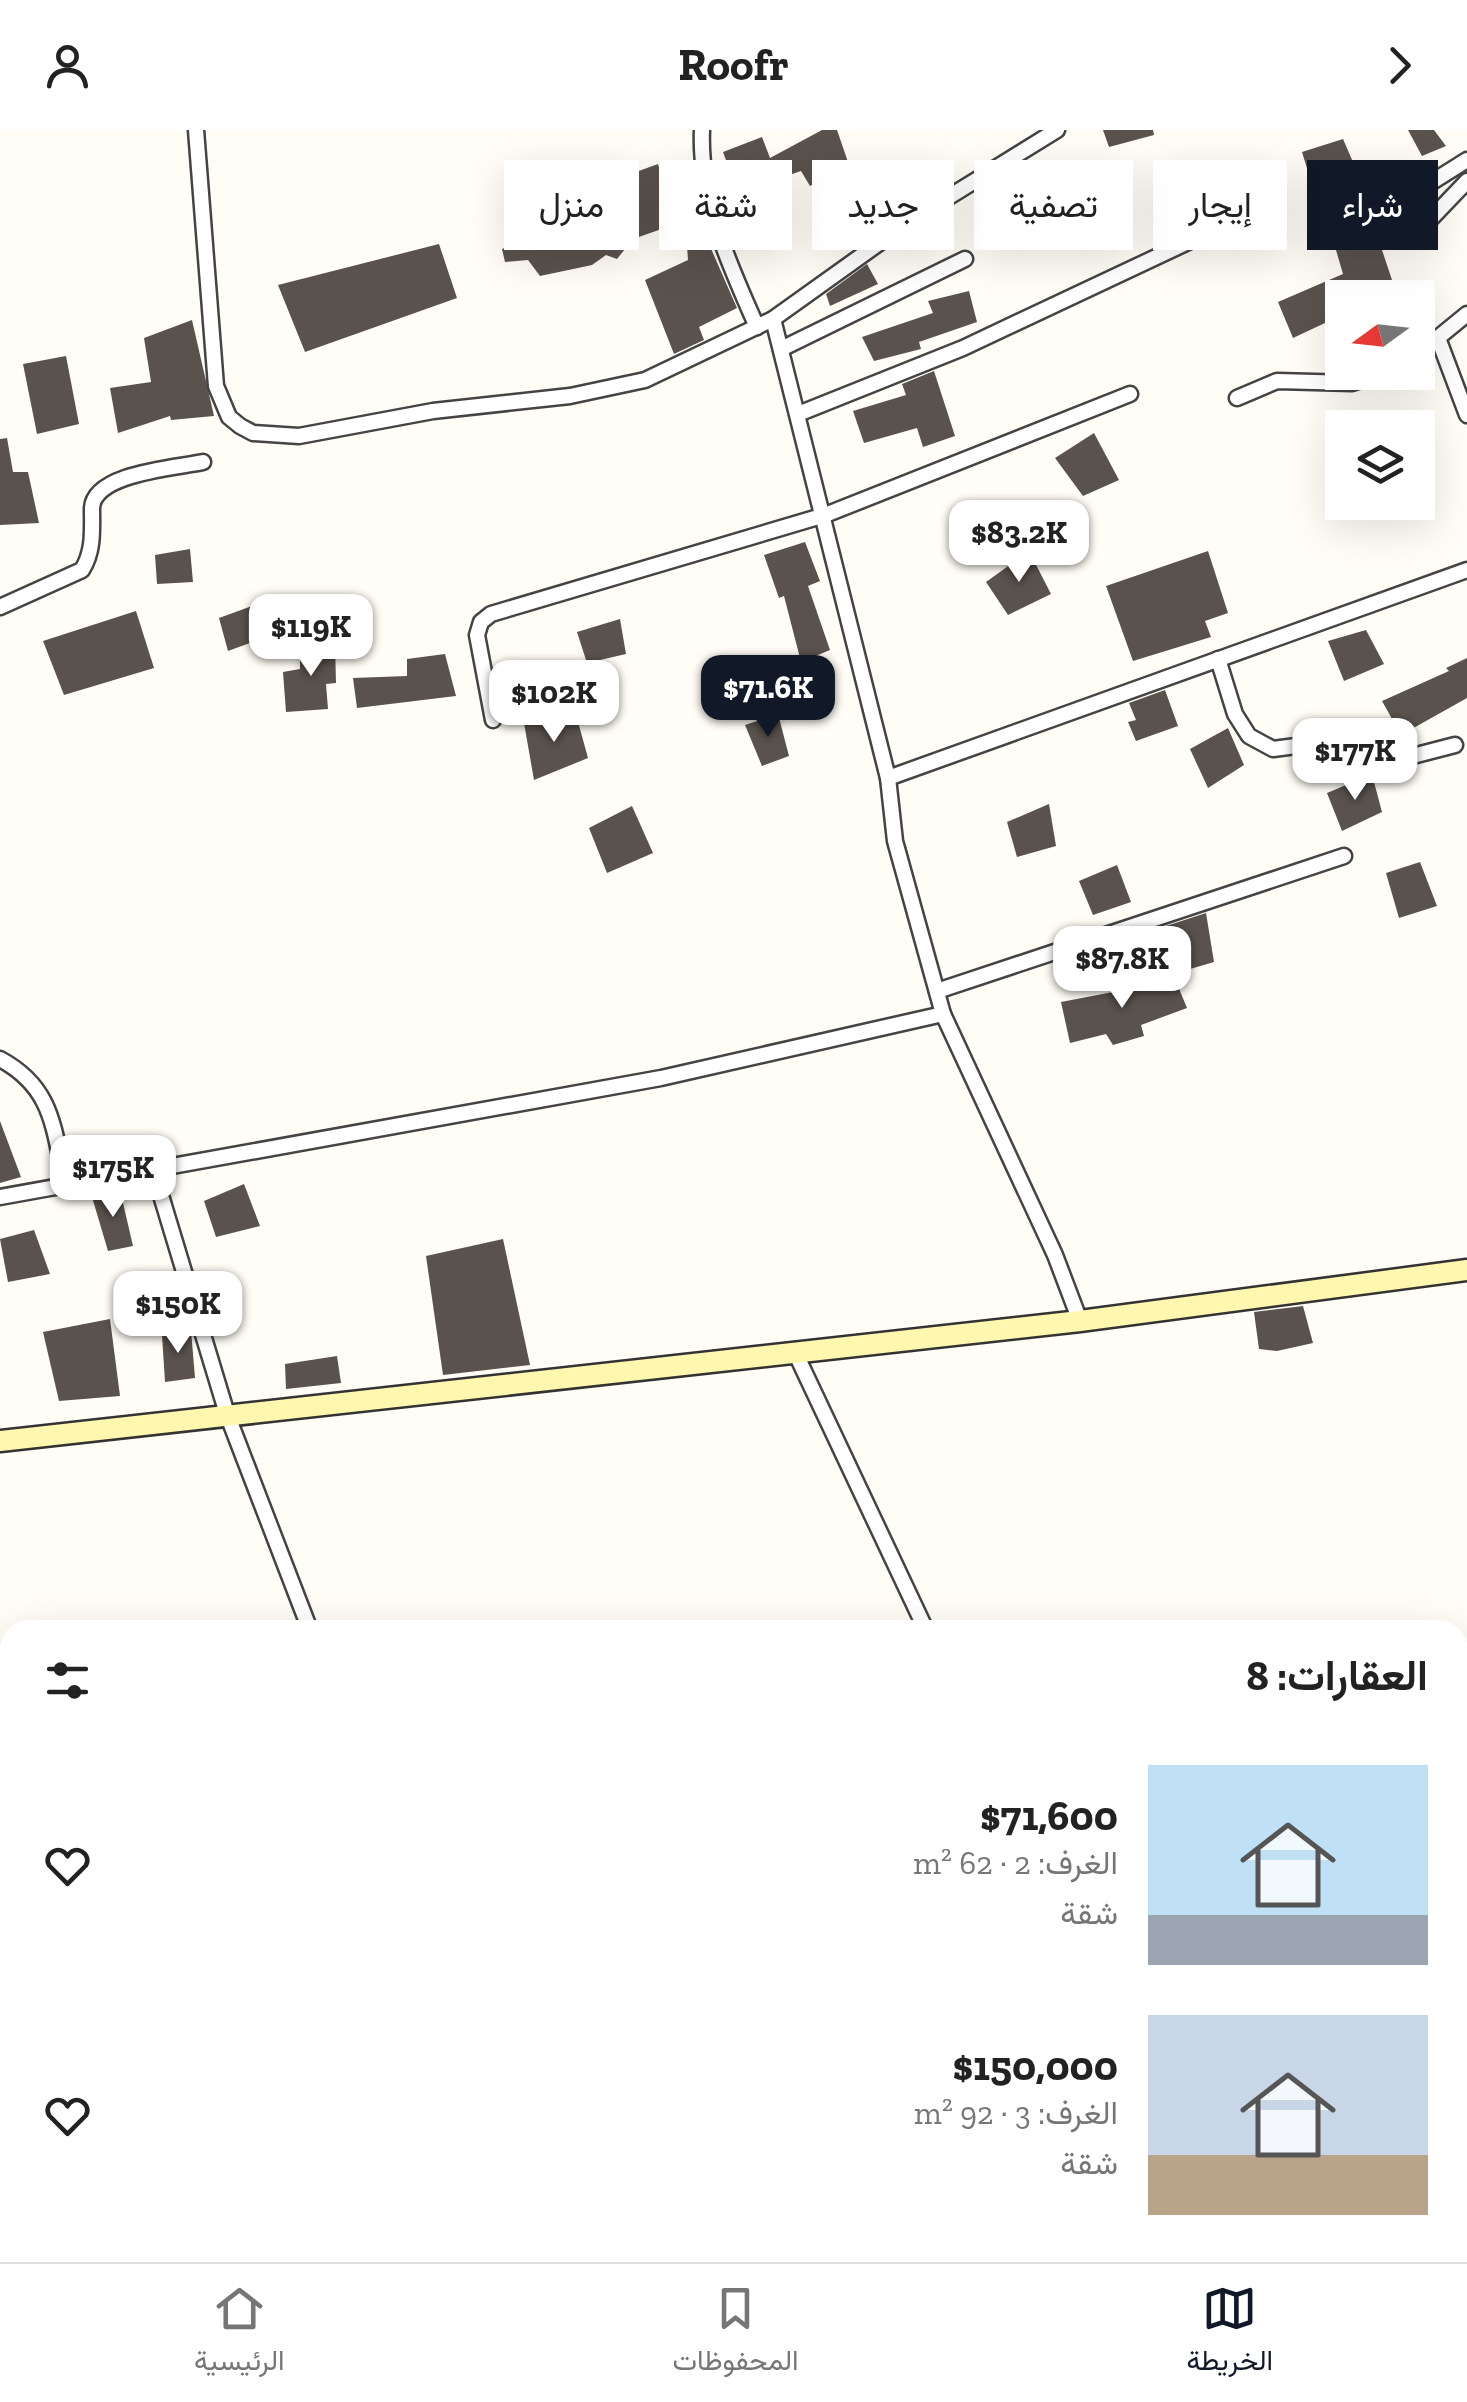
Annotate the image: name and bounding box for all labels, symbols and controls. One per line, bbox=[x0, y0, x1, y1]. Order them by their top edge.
icon: person bbox=[40, 38, 95, 93]
text: Roofr bbox=[678, 38, 789, 92]
icon: forward bbox=[1372, 38, 1427, 93]
chip: منزل bbox=[504, 160, 639, 250]
chip: شقة bbox=[659, 160, 792, 250]
chip: جديد bbox=[812, 160, 954, 250]
chip: تصفية bbox=[974, 160, 1133, 250]
chip: إيجار bbox=[1153, 160, 1287, 250]
chip: شراء bbox=[1307, 160, 1438, 250]
north arrow bbox=[1325, 280, 1435, 390]
map controls bbox=[1325, 280, 1435, 520]
button: layers bbox=[1325, 410, 1435, 520]
pin: $83.2K bbox=[938, 500, 1100, 585]
text: $83.2K bbox=[971, 513, 1067, 551]
pin: $119K bbox=[241, 594, 381, 679]
text: $119K bbox=[271, 607, 351, 645]
pin: $71.6K bbox=[687, 655, 849, 740]
pin: $102K bbox=[484, 660, 624, 745]
text: $71.6K bbox=[723, 668, 813, 706]
text: $102K bbox=[511, 673, 597, 711]
pin: $177K bbox=[1285, 718, 1425, 803]
text: $177K bbox=[1314, 731, 1396, 769]
pin: $87.8K bbox=[1041, 926, 1203, 1011]
text: $87.8K bbox=[1075, 939, 1169, 977]
pin: $175K bbox=[43, 1135, 183, 1220]
text: $175K bbox=[72, 1148, 154, 1186]
pin: $150K bbox=[108, 1271, 248, 1356]
text: $150K bbox=[135, 1284, 221, 1322]
text: العقارات: 8 bbox=[1246, 1650, 1428, 1701]
icon: filters bbox=[40, 1653, 95, 1708]
text: $71,600 bbox=[980, 1790, 1118, 1841]
icon: home bbox=[1228, 1805, 1348, 1925]
icon: heart bbox=[40, 1838, 95, 1893]
text: الغرف: 2 · 62 m² bbox=[913, 1844, 1118, 1882]
text: شقة bbox=[1060, 1894, 1118, 1932]
text: $150,000 bbox=[952, 2040, 1118, 2091]
icon: home bbox=[1228, 2055, 1348, 2175]
icon: heart bbox=[40, 2088, 95, 2143]
text: الغرف: 3 · 92 m² bbox=[914, 2094, 1118, 2132]
text: شقة bbox=[1060, 2144, 1118, 2182]
tab: الرئيسية bbox=[194, 2281, 284, 2385]
tab: المحفوظات bbox=[672, 2281, 799, 2385]
tab: الخريطة bbox=[1186, 2281, 1273, 2385]

